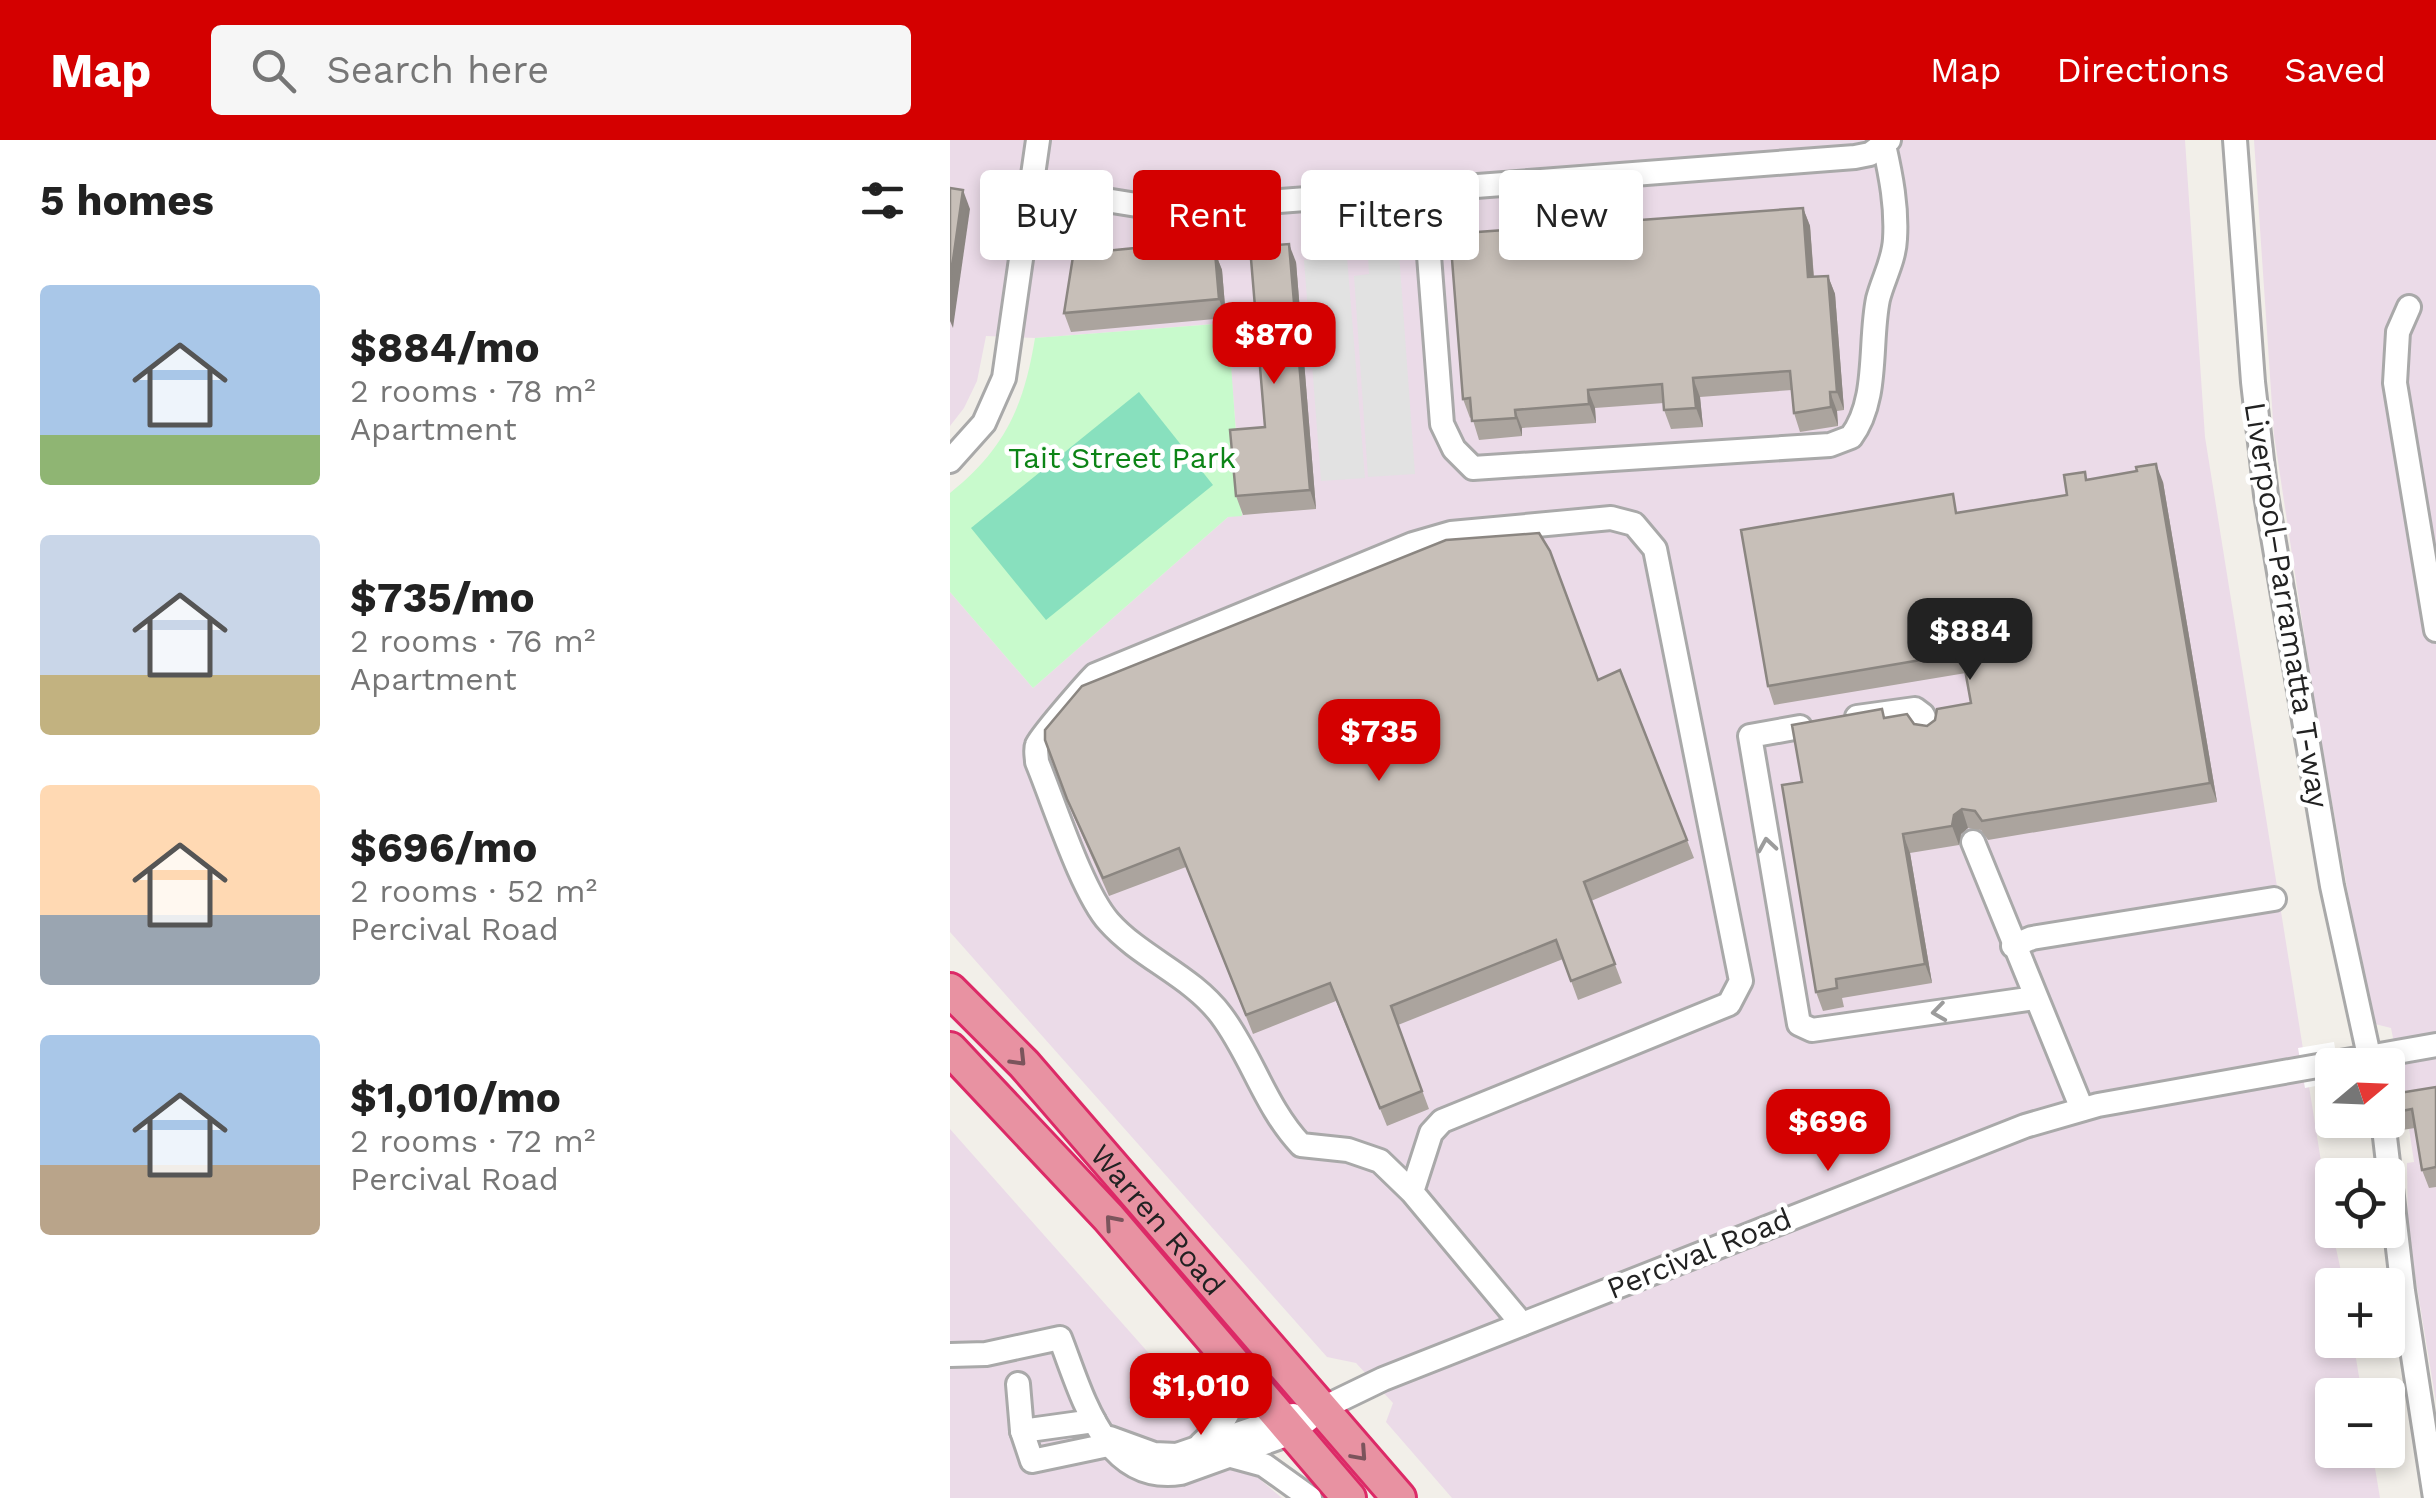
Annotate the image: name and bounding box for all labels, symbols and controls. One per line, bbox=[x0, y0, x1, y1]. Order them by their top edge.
search box bbox=[211, 25, 911, 115]
text: Map bbox=[50, 42, 151, 99]
icon: search bbox=[246, 43, 301, 98]
text: Search here bbox=[326, 48, 549, 92]
text: Map bbox=[1930, 49, 2001, 91]
text: Directions bbox=[2056, 49, 2229, 91]
text: Saved bbox=[2284, 49, 2386, 91]
chip: Buy bbox=[980, 170, 1113, 260]
chip: Rent bbox=[1133, 170, 1281, 260]
chip: Filters bbox=[1301, 170, 1479, 260]
chip: New bbox=[1499, 170, 1643, 260]
icon: filters bbox=[855, 173, 910, 228]
text: 5 homes bbox=[40, 176, 214, 225]
pin: $870 bbox=[1215, 302, 1333, 387]
text: $870 bbox=[1235, 315, 1313, 353]
text: $884/mo bbox=[350, 323, 540, 372]
icon: home bbox=[120, 325, 240, 445]
text: 2 rooms · 78 m² bbox=[350, 372, 596, 410]
street label: Liverpool–Parramatta T-way bbox=[2238, 400, 2336, 811]
text: Apartment bbox=[350, 410, 517, 448]
park label: Tait Street Park bbox=[1008, 440, 1236, 475]
text: $735/mo bbox=[350, 573, 535, 622]
icon: home bbox=[120, 575, 240, 695]
pin: $884 bbox=[1911, 598, 2029, 683]
text: $884 bbox=[1929, 611, 2011, 649]
text: 2 rooms · 76 m² bbox=[350, 622, 596, 660]
text: Apartment bbox=[350, 660, 517, 698]
pin: $735 bbox=[1320, 699, 1438, 784]
text: $735 bbox=[1340, 712, 1418, 750]
text: $696/mo bbox=[350, 823, 537, 872]
icon: home bbox=[120, 825, 240, 945]
one-way arrow bbox=[1757, 836, 1778, 853]
text: 2 rooms · 52 m² bbox=[350, 872, 597, 910]
text: Percival Road bbox=[350, 910, 559, 948]
one-way arrow bbox=[1930, 1001, 1947, 1022]
one-way arrow bbox=[1007, 1048, 1025, 1066]
north arrow bbox=[2315, 1048, 2405, 1138]
map controls bbox=[2315, 1048, 2405, 1468]
text: $1,010/mo bbox=[350, 1073, 561, 1122]
icon: home bbox=[120, 1075, 240, 1195]
pin: $696 bbox=[1769, 1089, 1887, 1174]
text: $696 bbox=[1788, 1102, 1868, 1140]
text: 2 rooms · 72 m² bbox=[350, 1122, 595, 1160]
street label: Warren Road bbox=[1084, 1137, 1233, 1302]
button: locate bbox=[2315, 1158, 2405, 1248]
text: Percival Road bbox=[350, 1160, 559, 1198]
street label: Percival Road bbox=[1602, 1200, 1796, 1306]
one-way arrow bbox=[1106, 1215, 1124, 1234]
button: + bbox=[2315, 1268, 2405, 1358]
pin: $1,010 bbox=[1120, 1353, 1282, 1438]
text: $1,010 bbox=[1152, 1366, 1250, 1404]
button: − bbox=[2315, 1378, 2405, 1468]
one-way arrow bbox=[1348, 1442, 1366, 1461]

